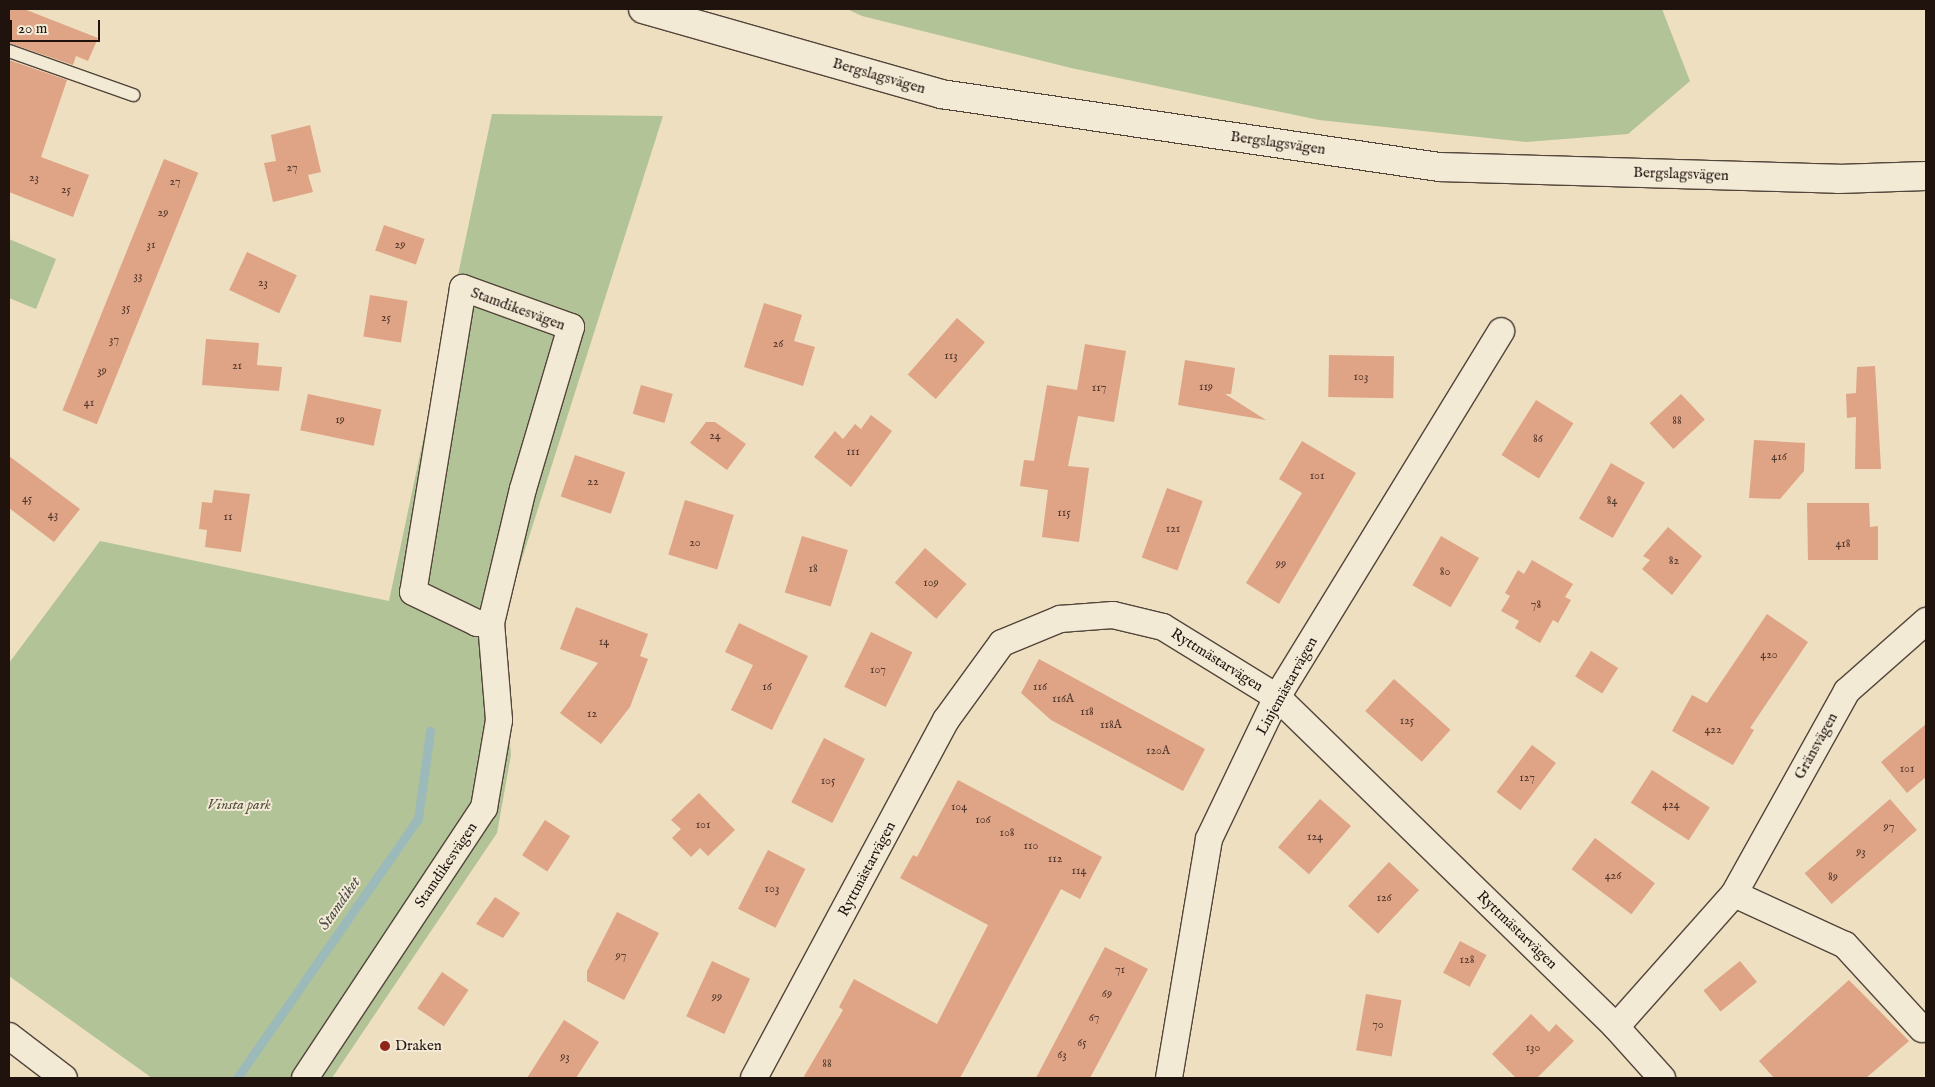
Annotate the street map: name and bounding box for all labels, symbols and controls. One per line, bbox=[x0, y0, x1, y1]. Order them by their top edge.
scale bar bbox=[12, 10, 102, 42]
text: 20 m bbox=[18, 19, 47, 38]
street label: Bergslagsvägen bbox=[830, 54, 928, 98]
street label: Bergslagsvägen bbox=[1229, 127, 1327, 159]
house number: 27 bbox=[286, 161, 298, 175]
street label: Bergslagsvägen bbox=[1633, 163, 1729, 185]
house number: 23 bbox=[29, 171, 39, 185]
house number: 27 bbox=[169, 175, 181, 189]
house number: 25 bbox=[61, 183, 71, 197]
house number: 29 bbox=[158, 206, 168, 220]
house number: 31 bbox=[147, 238, 155, 252]
house number: 29 bbox=[395, 238, 405, 252]
house number: 33 bbox=[134, 269, 142, 283]
house number: 23 bbox=[258, 276, 268, 290]
street label: Stamdikesvägen bbox=[468, 284, 568, 334]
house number: 35 bbox=[122, 301, 130, 315]
house number: 25 bbox=[381, 311, 391, 325]
house number: 37 bbox=[109, 333, 119, 347]
house number: 26 bbox=[773, 337, 783, 351]
house number: 113 bbox=[944, 349, 958, 363]
house number: 21 bbox=[232, 359, 242, 373]
house number: 39 bbox=[97, 364, 107, 378]
house number: 103 bbox=[1354, 370, 1368, 384]
house number: 119 bbox=[1199, 380, 1213, 394]
house number: 117 bbox=[1092, 381, 1106, 395]
house number: 41 bbox=[84, 396, 94, 410]
house number: 19 bbox=[335, 413, 345, 427]
house number: 88 bbox=[1672, 414, 1682, 428]
house number: 24 bbox=[709, 429, 721, 443]
house number: 86 bbox=[1533, 432, 1543, 446]
house number: 111 bbox=[846, 445, 860, 459]
house number: 416 bbox=[1771, 450, 1787, 464]
house number: 101 bbox=[1310, 469, 1324, 483]
house number: 22 bbox=[587, 475, 599, 489]
house number: 45 bbox=[22, 492, 32, 506]
house number: 84 bbox=[1607, 494, 1617, 508]
house number: 115 bbox=[1057, 506, 1071, 520]
house number: 43 bbox=[48, 508, 58, 522]
house number: 11 bbox=[224, 510, 232, 524]
house number: 121 bbox=[1166, 522, 1180, 536]
house number: 20 bbox=[689, 536, 701, 550]
house number: 418 bbox=[1835, 537, 1851, 551]
house number: 82 bbox=[1669, 554, 1679, 568]
house number: 99 bbox=[1276, 557, 1286, 571]
house number: 18 bbox=[808, 562, 818, 576]
house number: 80 bbox=[1440, 565, 1450, 579]
house number: 109 bbox=[923, 576, 939, 590]
house number: 78 bbox=[1531, 598, 1541, 612]
street label: Ryttmästarvägen bbox=[1168, 625, 1266, 695]
street label: Linjemästarvägen bbox=[1253, 634, 1321, 738]
house number: 14 bbox=[599, 635, 609, 649]
house number: 420 bbox=[1760, 648, 1778, 662]
house number: 107 bbox=[870, 663, 886, 677]
house number: 16 bbox=[762, 680, 772, 694]
house number: 116 bbox=[1033, 680, 1047, 694]
house number: 116A bbox=[1052, 692, 1074, 706]
house number: 118 bbox=[1080, 705, 1094, 719]
house number: 12 bbox=[587, 707, 597, 721]
street label: Gränsvägen bbox=[1790, 710, 1842, 782]
house number: 125 bbox=[1400, 714, 1414, 728]
house number: 118A bbox=[1100, 718, 1122, 732]
house number: 422 bbox=[1704, 723, 1722, 737]
house number: 120A bbox=[1146, 744, 1170, 758]
house number: 101 bbox=[1900, 762, 1914, 776]
house number: 127 bbox=[1519, 771, 1535, 785]
house number: 105 bbox=[821, 774, 835, 788]
park label: Vinsta park bbox=[207, 796, 271, 814]
house number: 424 bbox=[1662, 798, 1680, 812]
house number: 104 bbox=[951, 800, 967, 814]
house number: 106 bbox=[975, 813, 991, 827]
house number: 101 bbox=[696, 818, 710, 832]
street label: Ryttmästarvägen bbox=[834, 818, 900, 920]
street label: Stamdikesvägen bbox=[411, 819, 481, 911]
house number: 97 bbox=[1884, 820, 1894, 834]
house number: 108 bbox=[999, 826, 1015, 840]
house number: 124 bbox=[1307, 830, 1323, 844]
house number: 110 bbox=[1024, 839, 1038, 853]
house number: 93 bbox=[1856, 845, 1866, 859]
house number: 112 bbox=[1048, 852, 1062, 866]
house number: 114 bbox=[1072, 864, 1086, 878]
house number: 426 bbox=[1605, 869, 1621, 883]
house number: 89 bbox=[1828, 870, 1838, 884]
water label: Stamdiket bbox=[315, 874, 365, 934]
house number: 103 bbox=[765, 882, 779, 896]
street label: Ryttmästarvägen bbox=[1473, 887, 1561, 973]
house number: 126 bbox=[1376, 891, 1392, 905]
house number: 97 bbox=[616, 949, 626, 963]
house number: 128 bbox=[1460, 953, 1474, 967]
house number: 71 bbox=[1115, 963, 1125, 977]
house number: 69 bbox=[1102, 987, 1112, 1001]
house number: 99 bbox=[712, 990, 722, 1004]
house number: 67 bbox=[1089, 1011, 1099, 1025]
house number: 70 bbox=[1372, 1018, 1384, 1032]
house number: 65 bbox=[1077, 1036, 1087, 1050]
place label: Draken bbox=[395, 1037, 442, 1055]
marker: Draken bbox=[379, 1040, 391, 1052]
house number: 130 bbox=[1526, 1041, 1540, 1055]
house number: 63 bbox=[1057, 1048, 1067, 1062]
house number: 93 bbox=[560, 1050, 570, 1064]
house number: 88 bbox=[822, 1057, 832, 1071]

